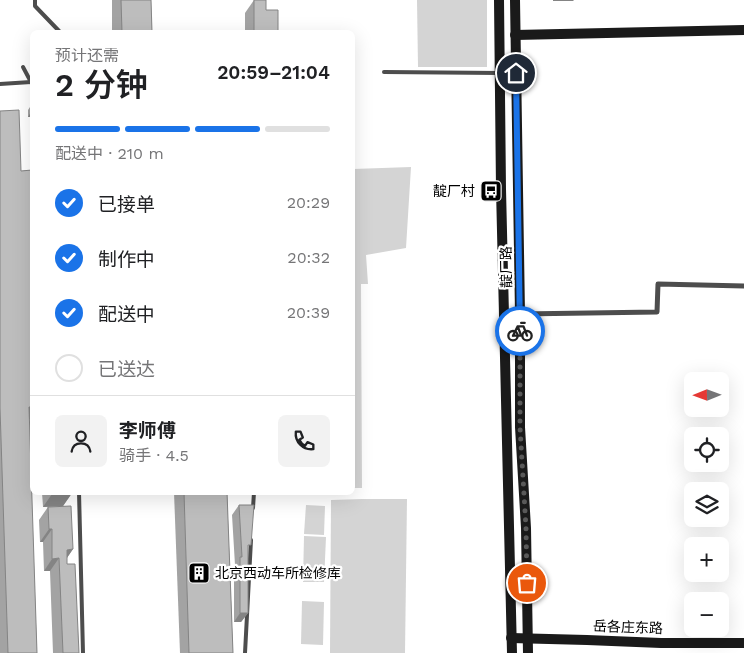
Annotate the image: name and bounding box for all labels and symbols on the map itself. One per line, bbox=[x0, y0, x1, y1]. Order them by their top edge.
pin bbox=[495, 52, 537, 94]
bus stop icon: 靛厂村 bbox=[479, 179, 503, 203]
place label: 靛厂村 bbox=[433, 183, 475, 199]
street label: 靛厂路 bbox=[498, 246, 514, 288]
courier bbox=[495, 306, 545, 356]
north arrow bbox=[684, 372, 729, 418]
building icon: 北京西动车所检修库 bbox=[187, 561, 211, 585]
pin bbox=[506, 562, 548, 604]
place label: 北京西动车所检修库 bbox=[215, 565, 341, 581]
street label: 岳各庄东路 bbox=[593, 618, 663, 636]

